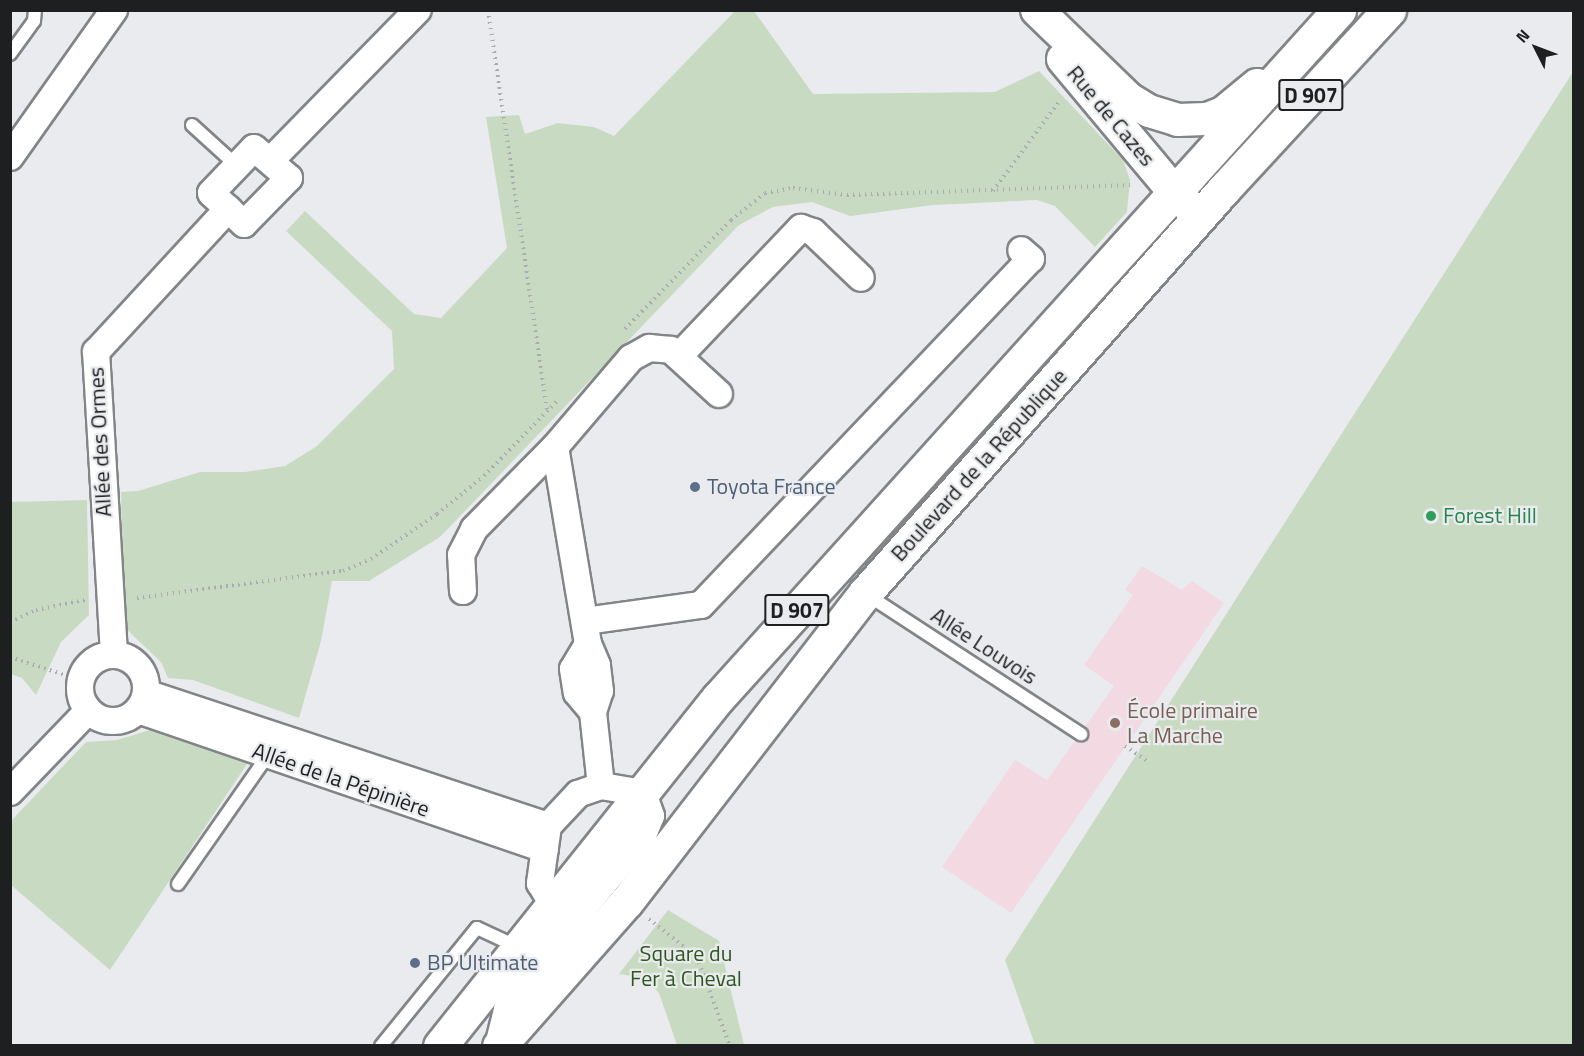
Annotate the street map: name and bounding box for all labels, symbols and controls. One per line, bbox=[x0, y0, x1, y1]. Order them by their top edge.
north arrow bbox=[1506, 18, 1566, 78]
text: N bbox=[1510, 24, 1535, 48]
street label: Rue de Cazes bbox=[1061, 60, 1161, 172]
road number: D 907 bbox=[1278, 77, 1344, 113]
street label: Boulevard de la République bbox=[885, 363, 1073, 567]
street label: Allée des Ormes bbox=[83, 366, 117, 518]
place label: Toyota France bbox=[707, 474, 836, 500]
marker: Toyota France bbox=[688, 480, 702, 494]
place label: Forest Hill bbox=[1443, 503, 1537, 529]
marker: Forest Hill bbox=[1424, 509, 1438, 523]
road number: D 907 bbox=[764, 592, 830, 628]
street label: Allée Louvois bbox=[926, 602, 1042, 690]
place label: École primaire La Marche bbox=[1127, 697, 1258, 748]
marker: École primaire La Marche bbox=[1108, 716, 1122, 730]
street label: Allée de la Pépinière bbox=[249, 737, 433, 823]
park label: Square du Fer à Cheval bbox=[630, 940, 742, 992]
place label: BP Ultimate bbox=[427, 950, 538, 976]
marker: BP Ultimate bbox=[408, 956, 422, 970]

